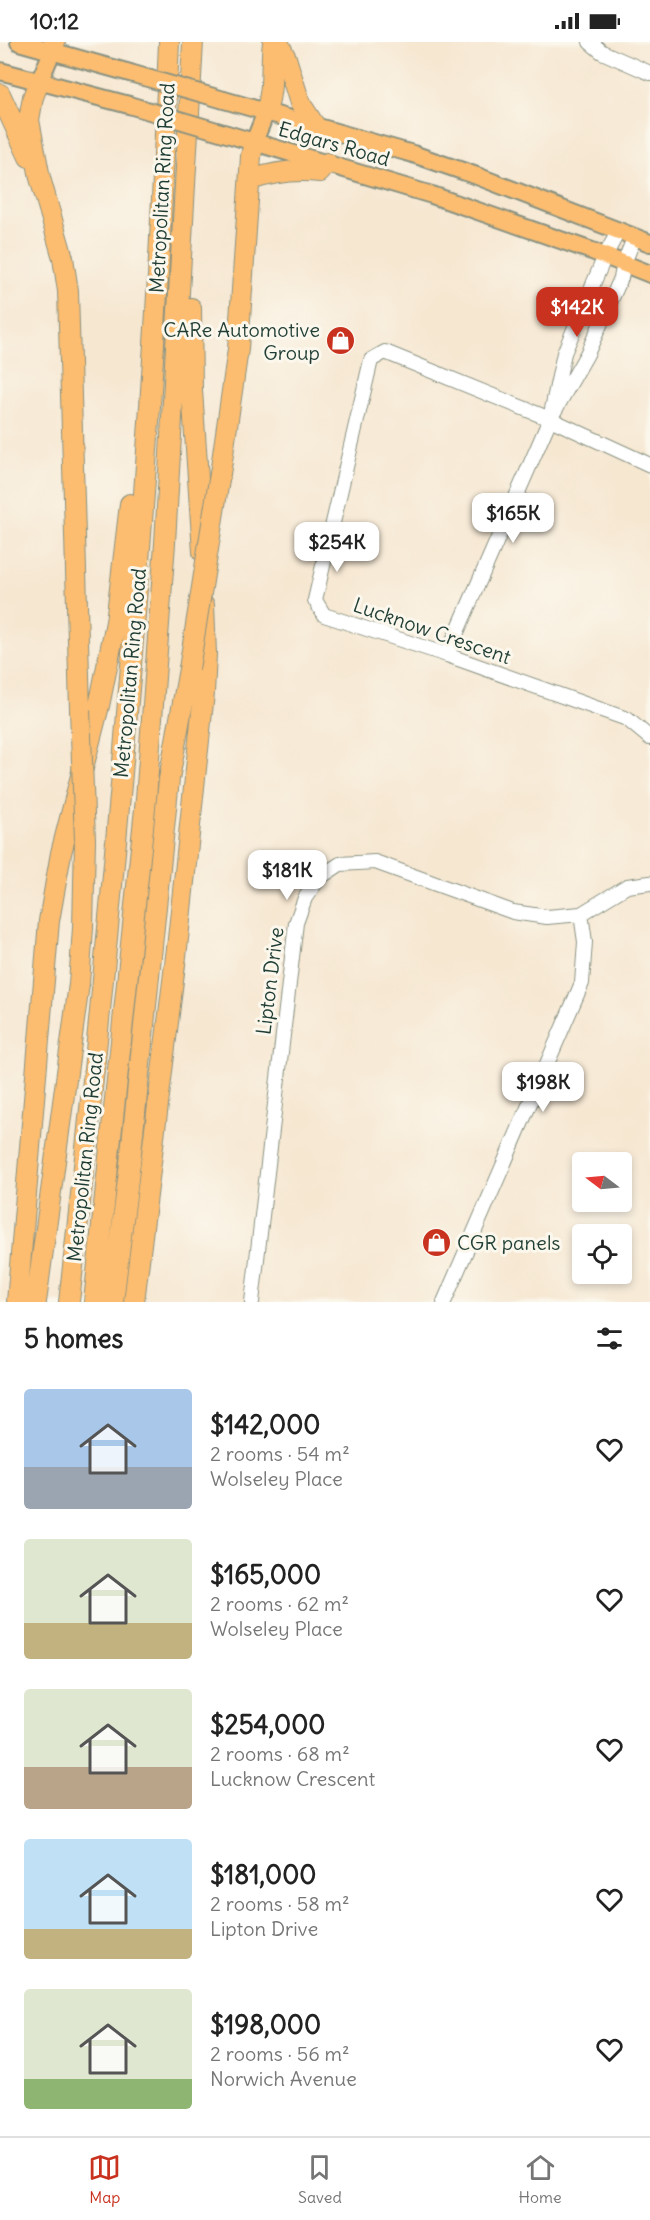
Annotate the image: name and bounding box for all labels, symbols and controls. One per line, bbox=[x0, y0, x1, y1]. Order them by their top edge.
text: 10:12 bbox=[30, 7, 79, 35]
street label: Metropolitan Ring Road bbox=[144, 82, 180, 294]
street label: Edgars Road bbox=[276, 116, 393, 171]
pin: $142K bbox=[535, 287, 619, 338]
text: $142K bbox=[550, 294, 604, 319]
place label: CARe Automotive Group bbox=[163, 317, 320, 365]
shop icon: CARe Automotive Group bbox=[325, 325, 357, 357]
pin: $165K bbox=[471, 493, 555, 544]
text: $165K bbox=[486, 500, 540, 525]
pin: $254K bbox=[295, 522, 379, 573]
text: $254K bbox=[308, 529, 366, 554]
street label: Metropolitan Ring Road bbox=[108, 567, 151, 779]
street label: Lucknow Crescent bbox=[350, 592, 515, 669]
pin: $181K bbox=[245, 850, 329, 901]
text: $181K bbox=[262, 857, 312, 882]
street label: Lipton Drive bbox=[251, 926, 289, 1036]
street label: Metropolitan Ring Road bbox=[61, 1051, 108, 1263]
pin: $198K bbox=[501, 1062, 585, 1113]
text: $198K bbox=[516, 1069, 570, 1094]
north arrow bbox=[572, 1152, 632, 1212]
map controls bbox=[572, 1152, 632, 1284]
button: locate bbox=[572, 1224, 632, 1284]
shop icon: CGR panels bbox=[420, 1227, 452, 1259]
place label: CGR panels bbox=[457, 1230, 560, 1255]
text: 5 homes bbox=[24, 1322, 123, 1355]
icon: filters bbox=[593, 1322, 626, 1355]
text: $142,000 bbox=[210, 1408, 320, 1441]
icon: home bbox=[72, 1413, 144, 1485]
icon: heart bbox=[593, 1433, 626, 1466]
text: 2 rooms · 54 m² bbox=[210, 1441, 350, 1466]
text: Wolseley Place bbox=[210, 1466, 343, 1491]
text: $165,000 bbox=[210, 1558, 321, 1591]
icon: home bbox=[72, 1563, 144, 1635]
icon: heart bbox=[593, 1583, 626, 1616]
text: 2 rooms · 62 m² bbox=[210, 1591, 349, 1616]
text: Wolseley Place bbox=[210, 1616, 343, 1641]
text: $254,000 bbox=[210, 1708, 325, 1741]
icon: home bbox=[72, 1713, 144, 1785]
icon: heart bbox=[593, 1733, 626, 1766]
text: 2 rooms · 68 m² bbox=[210, 1741, 350, 1766]
text: Lucknow Crescent bbox=[210, 1766, 375, 1791]
text: $181,000 bbox=[210, 1858, 316, 1891]
icon: home bbox=[72, 1863, 144, 1935]
icon: heart bbox=[593, 1883, 626, 1916]
text: 2 rooms · 58 m² bbox=[210, 1891, 350, 1916]
text: Lipton Drive bbox=[210, 1916, 318, 1941]
text: $198,000 bbox=[210, 2008, 321, 2041]
icon: home bbox=[72, 2013, 144, 2085]
icon: heart bbox=[593, 2033, 626, 2066]
text: 2 rooms · 56 m² bbox=[210, 2041, 350, 2066]
text: Norwich Avenue bbox=[210, 2066, 357, 2091]
tab: Map bbox=[88, 2151, 121, 2207]
tab: Saved bbox=[298, 2151, 342, 2207]
tab: Home bbox=[519, 2151, 562, 2207]

